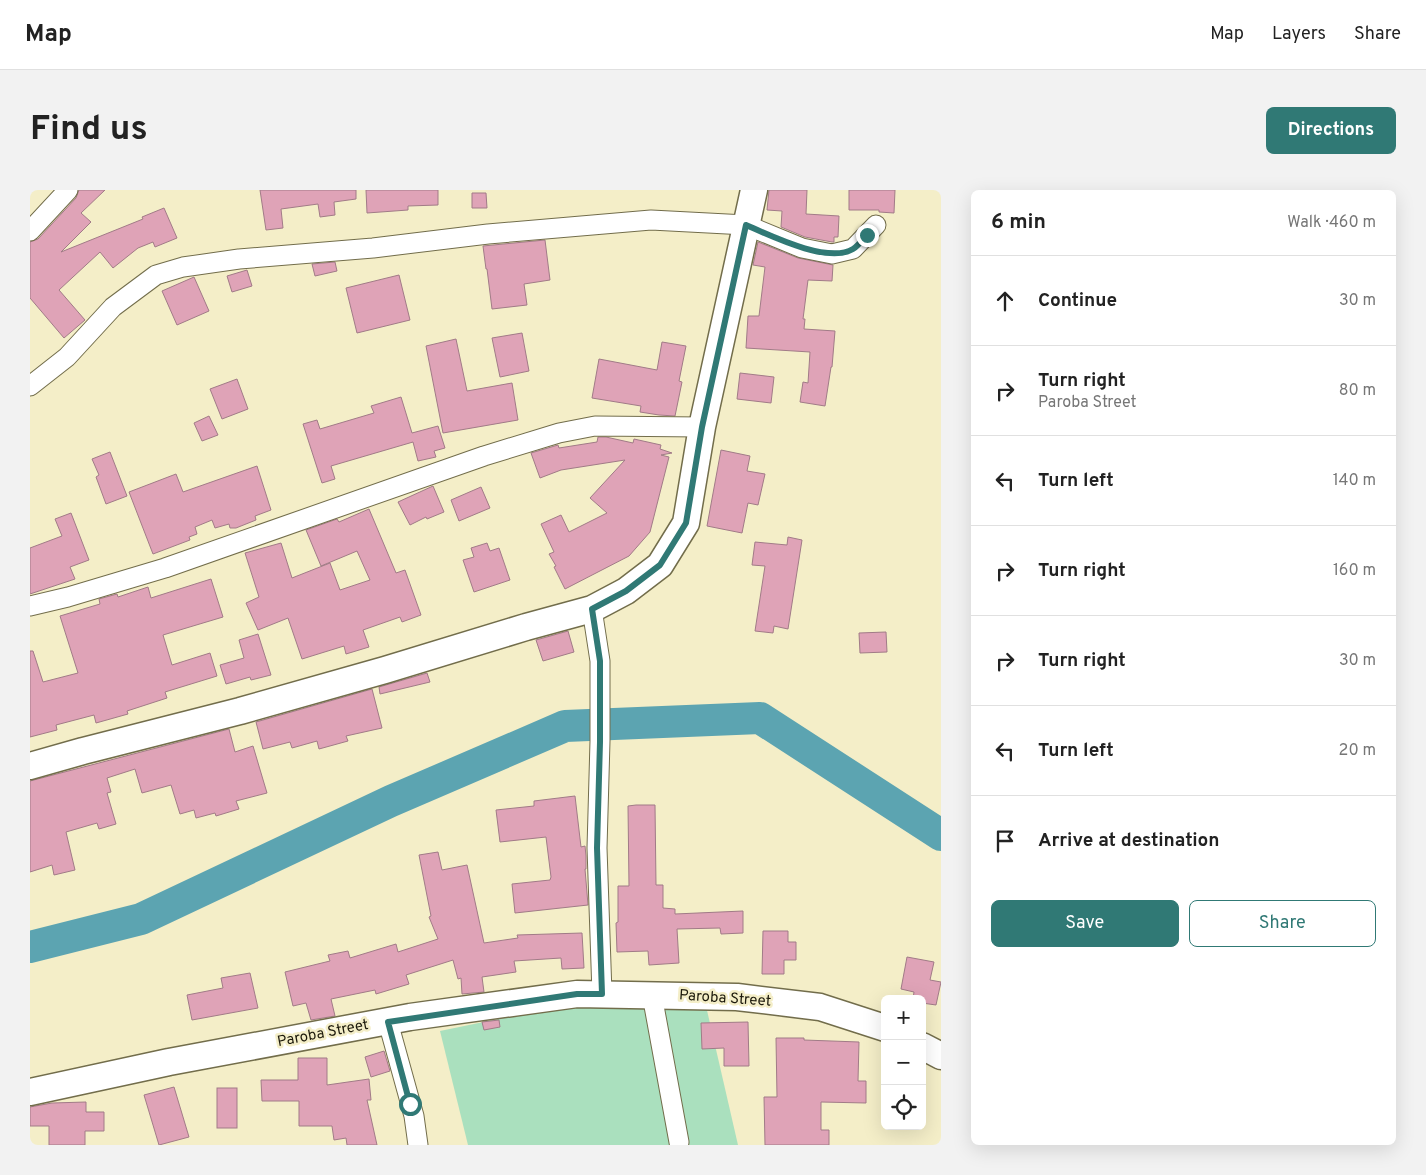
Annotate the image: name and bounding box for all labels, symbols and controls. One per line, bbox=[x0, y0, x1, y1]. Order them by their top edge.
text: Map bbox=[25, 20, 72, 50]
text: Map bbox=[1210, 23, 1244, 46]
text: Layers bbox=[1272, 23, 1326, 46]
text: Share bbox=[1354, 23, 1401, 46]
button: Directions bbox=[1266, 107, 1396, 154]
text: Find us bbox=[30, 108, 148, 152]
text: 6 min bbox=[991, 209, 1046, 236]
text: Walk · 460 m bbox=[1287, 213, 1376, 233]
route end bbox=[856, 224, 879, 247]
icon: ahead bbox=[991, 287, 1019, 315]
text: Continue bbox=[1038, 289, 1117, 313]
text: 30 m bbox=[1339, 291, 1376, 311]
text: Turn right bbox=[1038, 369, 1126, 393]
icon: right bbox=[991, 377, 1019, 405]
text: 80 m bbox=[1339, 381, 1376, 401]
text: Paroba Street bbox=[1038, 393, 1137, 413]
icon: left bbox=[991, 467, 1019, 495]
text: Turn left bbox=[1038, 469, 1114, 493]
text: 140 m bbox=[1333, 471, 1376, 491]
icon: right bbox=[991, 557, 1019, 585]
text: Turn right bbox=[1038, 559, 1126, 583]
text: 160 m bbox=[1333, 561, 1376, 581]
icon: right bbox=[991, 647, 1019, 675]
text: Turn right bbox=[1038, 649, 1126, 673]
text: 30 m bbox=[1339, 651, 1376, 671]
icon: left bbox=[991, 737, 1019, 765]
text: Turn left bbox=[1038, 739, 1114, 763]
text: 20 m bbox=[1339, 741, 1376, 761]
icon: arrive bbox=[991, 827, 1019, 855]
text: Arrive at destination bbox=[1038, 829, 1219, 853]
button: Save bbox=[991, 900, 1179, 947]
button: Share bbox=[1189, 900, 1376, 947]
street label: Paroba Street bbox=[678, 986, 772, 1012]
map controls bbox=[881, 995, 926, 1130]
button: + bbox=[881, 995, 926, 1040]
street label: Paroba Street bbox=[276, 1016, 370, 1052]
button: − bbox=[881, 1040, 926, 1085]
button: locate bbox=[881, 1085, 926, 1130]
route start bbox=[399, 1093, 422, 1116]

